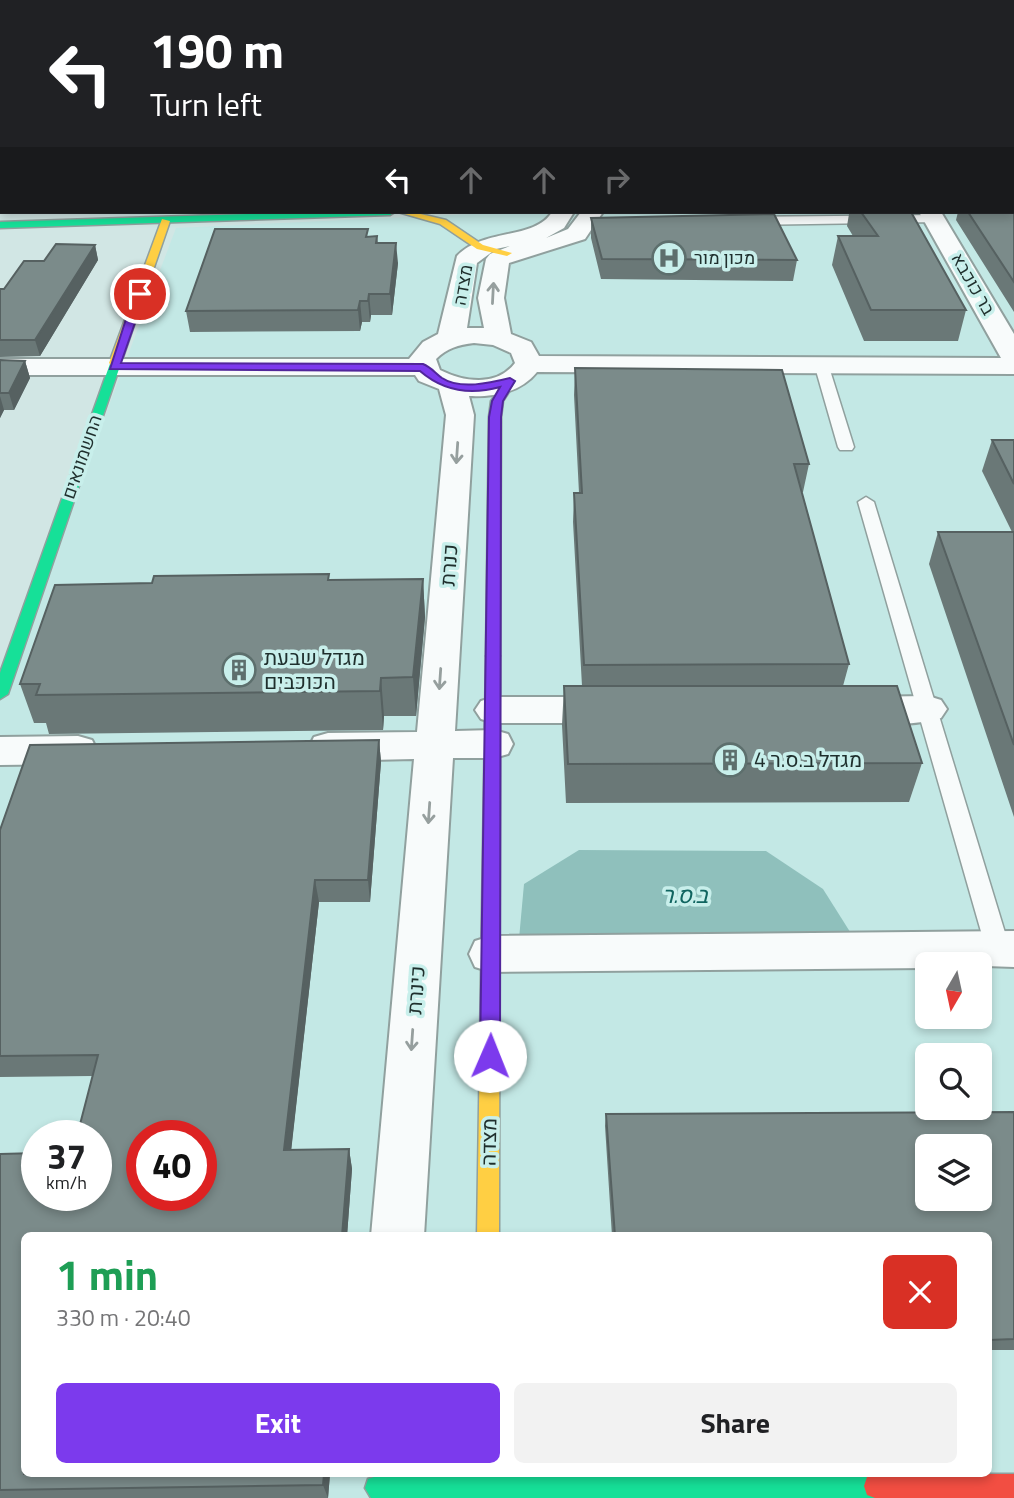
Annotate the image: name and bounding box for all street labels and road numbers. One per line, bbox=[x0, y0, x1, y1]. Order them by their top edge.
street label: בר כוכבא bbox=[945, 248, 1002, 320]
street label: מצדה bbox=[446, 262, 479, 308]
street label: החשמונאים bbox=[55, 411, 109, 503]
street label: כנרת bbox=[431, 543, 465, 587]
street label: כינרת bbox=[397, 965, 433, 1015]
street label: מצדה bbox=[472, 1118, 504, 1166]

